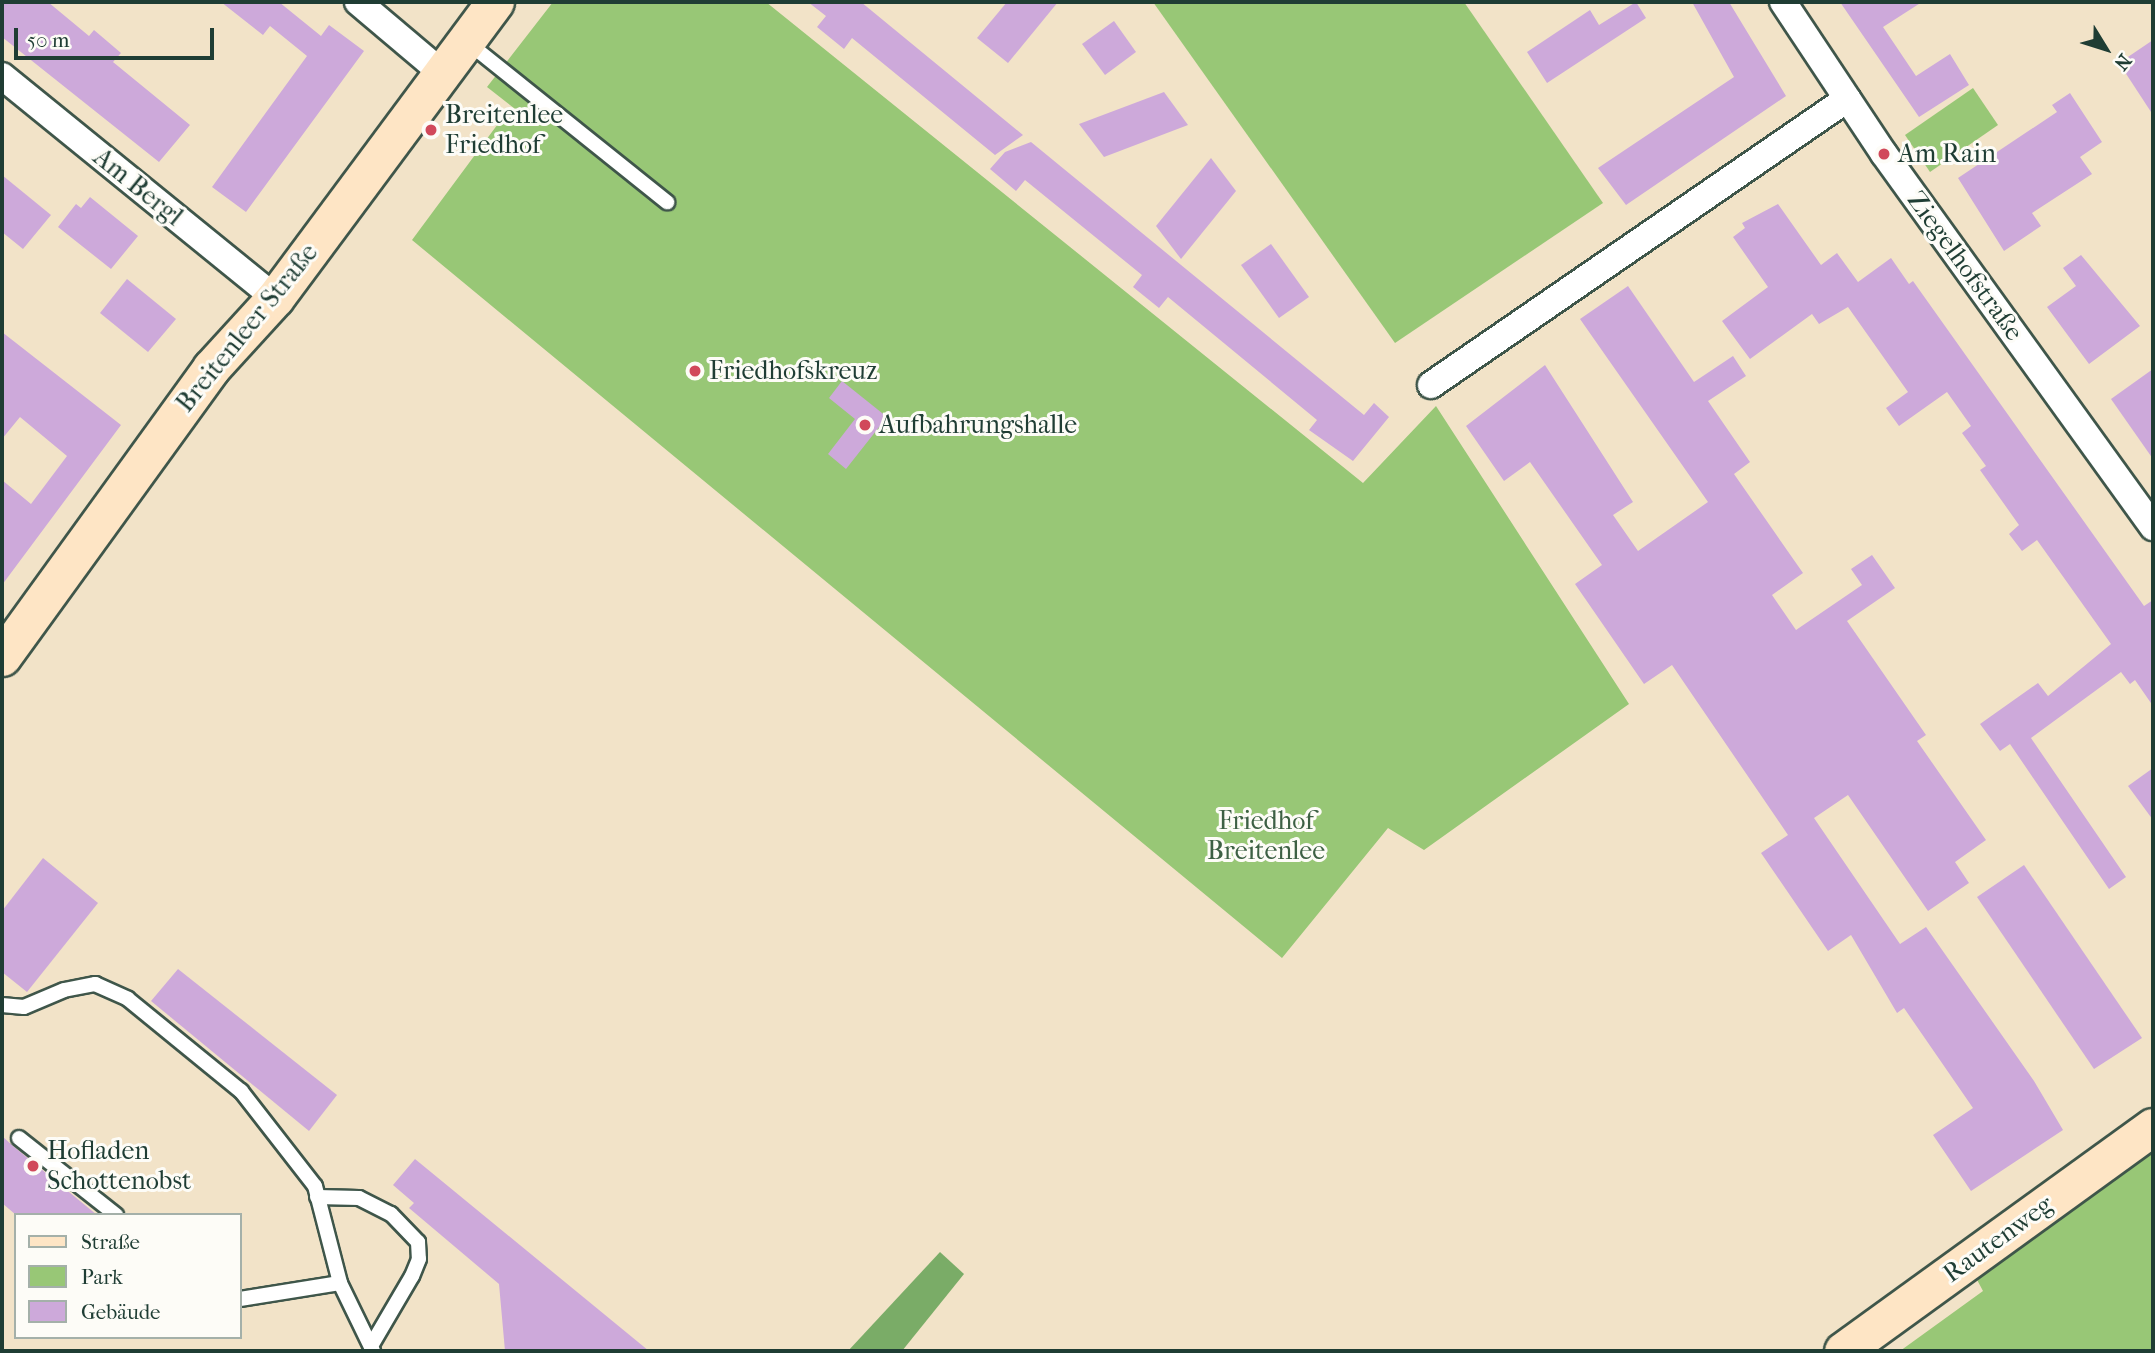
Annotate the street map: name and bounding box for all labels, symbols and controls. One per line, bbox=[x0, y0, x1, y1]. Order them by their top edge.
scale bar bbox=[18, 14, 217, 58]
north arrow bbox=[2071, 14, 2141, 84]
text: 50 m bbox=[27, 28, 70, 52]
text: N bbox=[2109, 49, 2136, 74]
place label: Breitenlee Friedhof bbox=[445, 99, 563, 160]
marker: Breitenlee Friedhof bbox=[423, 122, 439, 138]
place label: Am Rain bbox=[1898, 138, 1996, 170]
street label: Am Bergl bbox=[87, 142, 189, 232]
marker: Am Rain bbox=[1876, 146, 1892, 162]
street label: Ziegelhofstraße bbox=[1900, 185, 2030, 347]
street label: Breitenleer Straße bbox=[170, 237, 324, 419]
place label: Friedhofskreuz bbox=[709, 355, 878, 387]
marker: Friedhofskreuz bbox=[687, 363, 703, 379]
place label: Aufbahrungshalle bbox=[879, 409, 1077, 441]
marker: Aufbahrungshalle bbox=[857, 417, 873, 433]
park label: Friedhof Breitenlee bbox=[1207, 805, 1325, 866]
place label: Hofladen Schottenobst bbox=[47, 1135, 191, 1196]
marker: Hofladen Schottenobst bbox=[25, 1158, 41, 1174]
street label: Rautenweg bbox=[1937, 1189, 2059, 1289]
legend bbox=[14, 1213, 242, 1339]
text: Straße bbox=[81, 1230, 140, 1254]
text: Park bbox=[81, 1265, 123, 1289]
text: Gebäude bbox=[81, 1300, 161, 1324]

